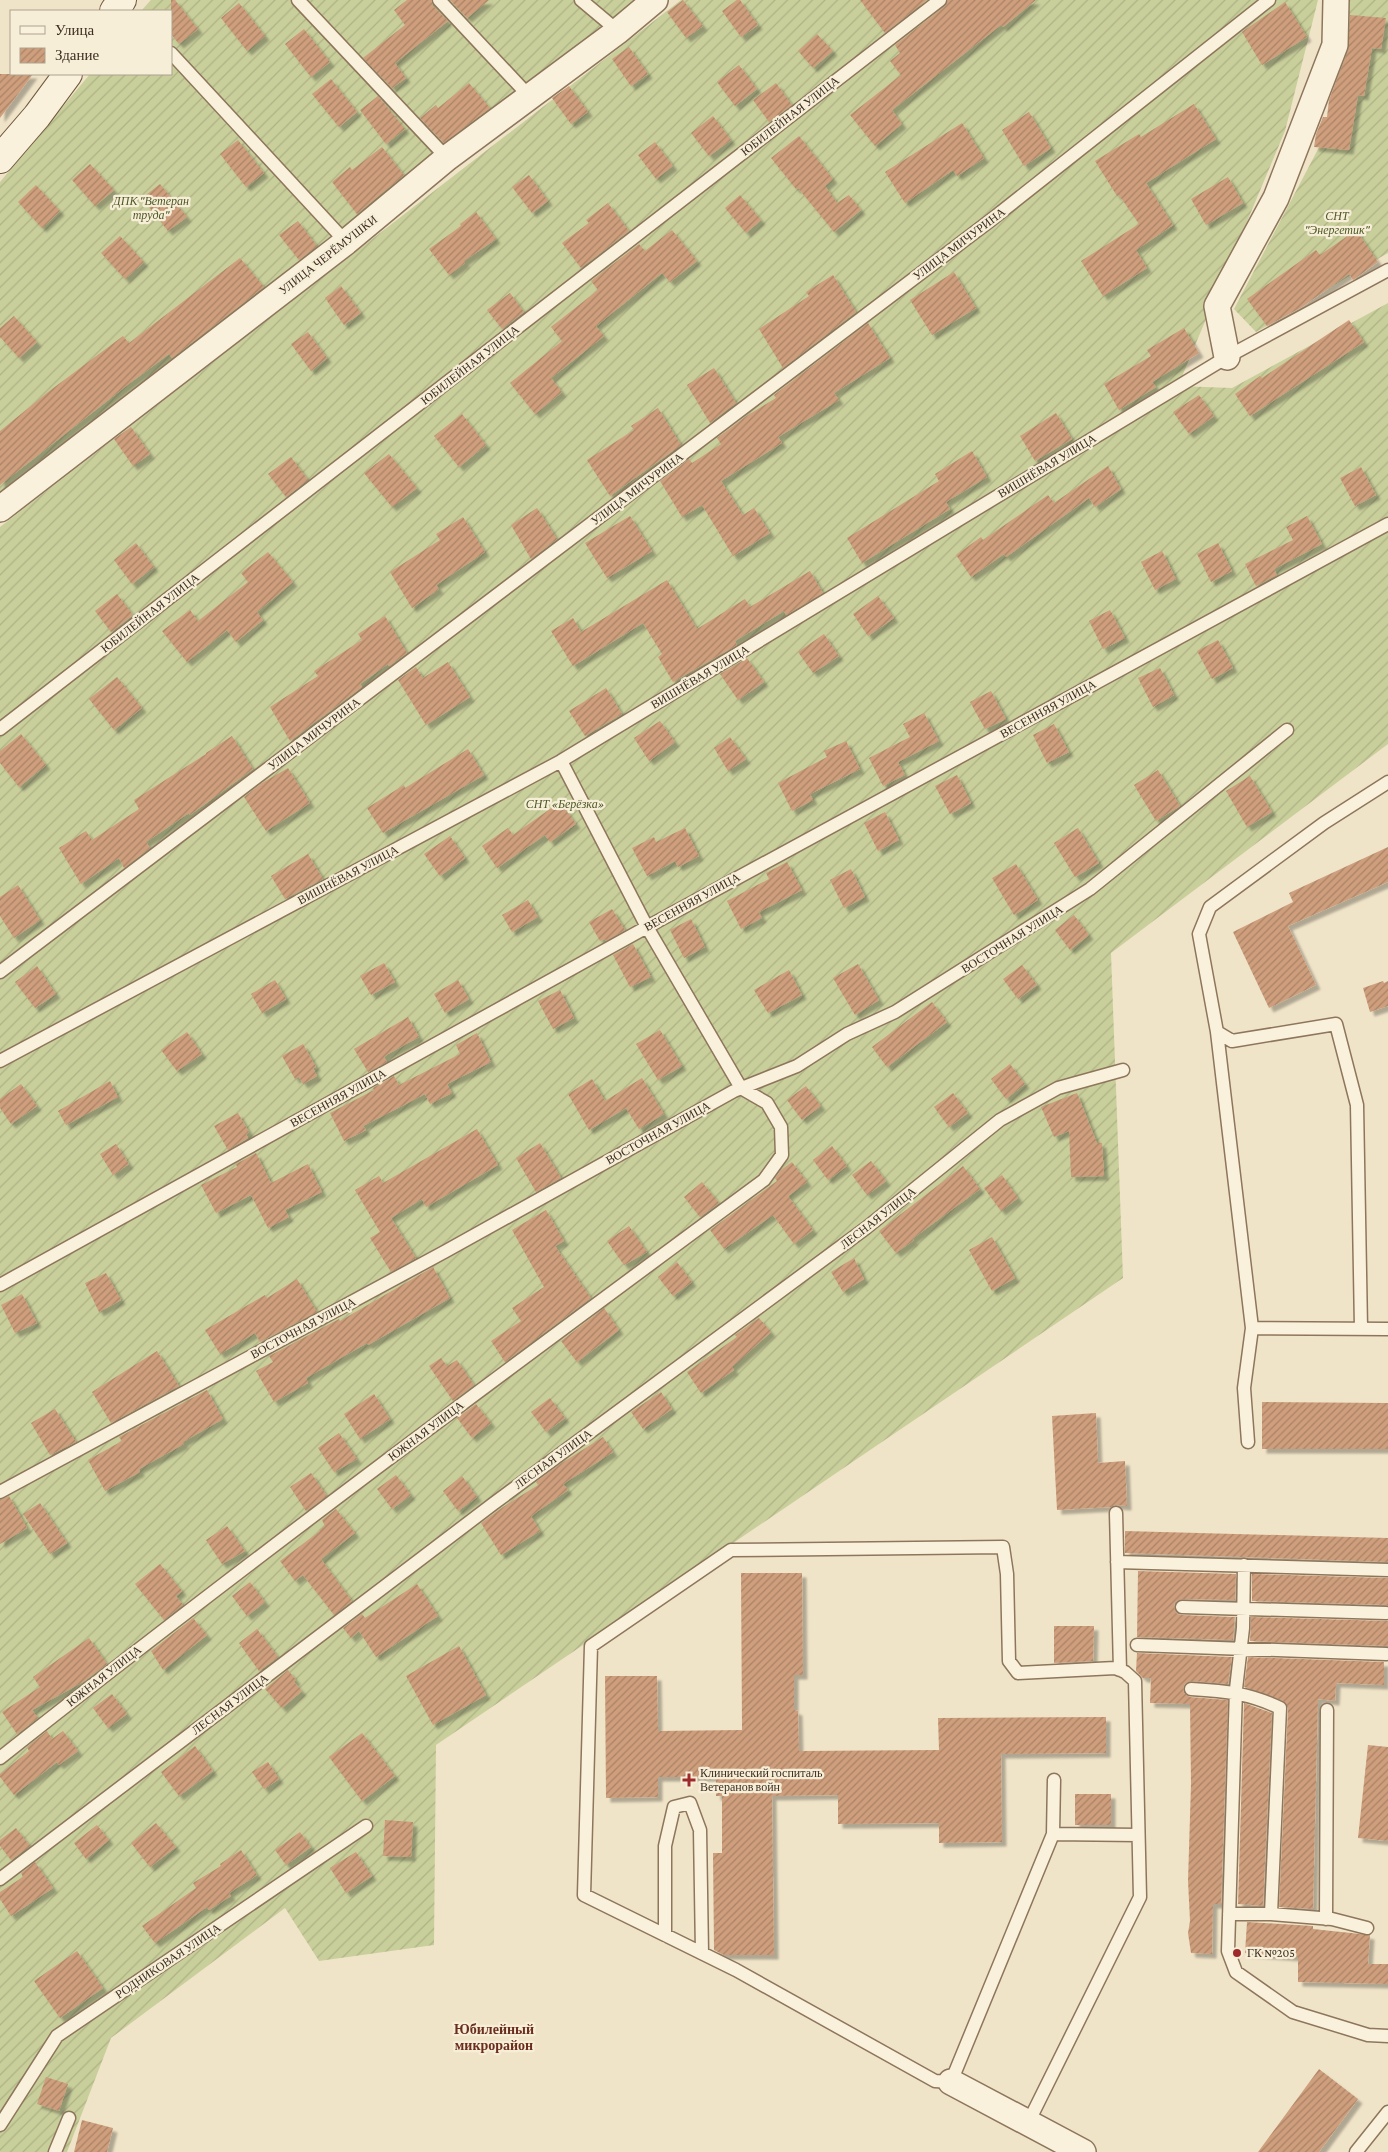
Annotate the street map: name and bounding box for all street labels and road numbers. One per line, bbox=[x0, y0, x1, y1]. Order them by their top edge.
street label: ЮБИЛЕЙНАЯ УЛИЦА bbox=[738, 73, 842, 159]
street label: УЛИЦА МИЧУРИНА bbox=[910, 205, 1008, 283]
street label: УЛИЦА ЧЕРЁМУШКИ bbox=[276, 212, 380, 298]
street label: ЮБИЛЕЙНАЯ УЛИЦА bbox=[418, 322, 522, 408]
street label: ВИШНЁВАЯ УЛИЦА bbox=[995, 431, 1099, 501]
street label: УЛИЦА МИЧУРИНА bbox=[588, 450, 686, 528]
street label: ЮБИЛЕЙНАЯ УЛИЦА bbox=[98, 570, 202, 656]
street label: ВИШНЁВАЯ УЛИЦА bbox=[648, 642, 752, 712]
street label: ВЕСЕННЯЯ УЛИЦА bbox=[998, 677, 1099, 741]
street label: УЛИЦА МИЧУРИНА bbox=[265, 695, 363, 773]
street label: ВИШНЁВАЯ УЛИЦА bbox=[295, 842, 401, 908]
street label: ВЕСЕННЯЯ УЛИЦА bbox=[642, 870, 743, 934]
street label: ВОСТОЧНАЯ УЛИЦА bbox=[959, 902, 1066, 976]
street label: ВЕСЕННЯЯ УЛИЦА bbox=[288, 1066, 389, 1130]
street label: ВОСТОЧНАЯ УЛИЦА bbox=[603, 1098, 713, 1167]
street label: ЛЕСНАЯ УЛИЦА bbox=[837, 1184, 919, 1252]
street label: ВОСТОЧНАЯ УЛИЦА bbox=[248, 1294, 358, 1362]
street label: ЮЖНАЯ УЛИЦА bbox=[385, 1398, 467, 1464]
street label: ЛЕСНАЯ УЛИЦА bbox=[512, 1426, 595, 1492]
street label: ЮЖНАЯ УЛИЦА bbox=[64, 1642, 144, 1710]
street label: ЛЕСНАЯ УЛИЦА bbox=[189, 1670, 271, 1737]
street label: РОДНИКОВАЯ УЛИЦА bbox=[113, 1920, 224, 2002]

